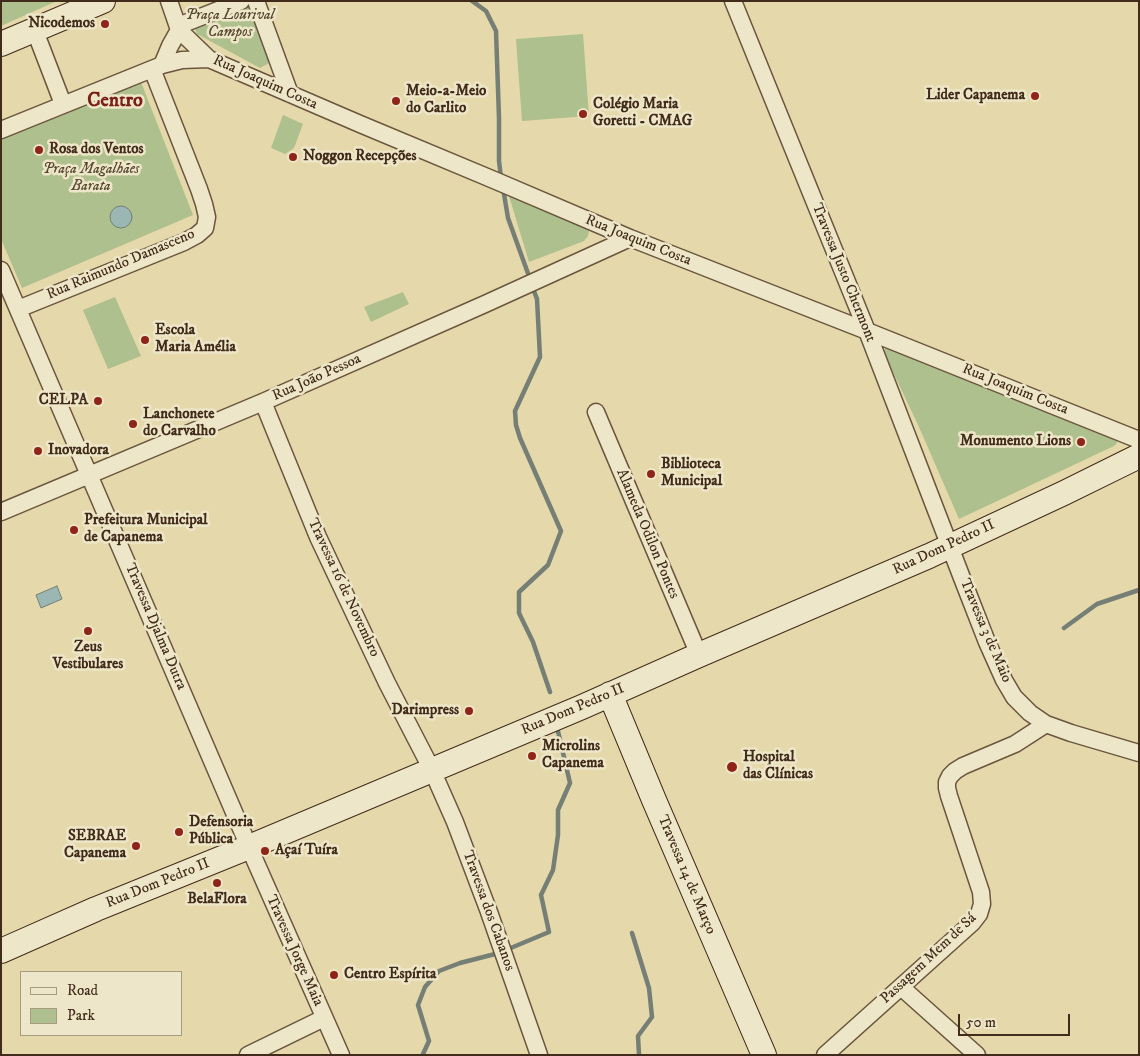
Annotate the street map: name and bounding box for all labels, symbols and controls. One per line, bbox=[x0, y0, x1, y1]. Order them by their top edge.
park label: Praça Lourival Campos bbox=[186, 7, 274, 42]
place label: Nicodemos bbox=[28, 15, 95, 33]
marker: Nicodemos bbox=[99, 18, 111, 30]
street label: Rua Joaquim Costa bbox=[210, 52, 320, 114]
place label: Meio-a-Meio do Carlito bbox=[406, 83, 486, 118]
place label: Lider Capanema bbox=[926, 87, 1025, 105]
district label: Centro bbox=[87, 90, 143, 114]
marker: Lider Capanema bbox=[1029, 90, 1041, 102]
marker: Meio-a-Meio do Carlito bbox=[390, 95, 402, 107]
place label: Colégio Maria Goretti - CMAG bbox=[593, 96, 692, 131]
marker: Colégio Maria Goretti - CMAG bbox=[577, 108, 589, 120]
place label: Rosa dos Ventos bbox=[49, 141, 144, 159]
marker: Rosa dos Ventos bbox=[33, 144, 45, 156]
place label: Noggon Recepções bbox=[303, 148, 417, 166]
marker: Noggon Recepções bbox=[287, 151, 299, 163]
park label: Praça Magalhães Barata bbox=[43, 161, 139, 196]
street label: Travessa Justo Chermont bbox=[807, 201, 879, 345]
street label: Rua Joaquim Costa bbox=[582, 212, 694, 270]
street label: Rua Raimundo Damasceno bbox=[44, 226, 198, 304]
place label: Escola Maria Amélia bbox=[155, 322, 236, 357]
marker: Escola Maria Amélia bbox=[139, 334, 151, 346]
street label: Rua João Pessoa bbox=[270, 350, 364, 406]
street label: Rua Joaquim Costa bbox=[959, 361, 1071, 419]
place label: CELPA bbox=[39, 392, 88, 410]
marker: CELPA bbox=[92, 395, 104, 407]
place label: Lanchonete do Carvalho bbox=[143, 406, 216, 441]
marker: Lanchonete do Carvalho bbox=[127, 418, 139, 430]
place label: Monumento Lions bbox=[960, 433, 1071, 451]
marker: Monumento Lions bbox=[1075, 436, 1087, 448]
place label: Inovadora bbox=[48, 442, 109, 460]
marker: Inovadora bbox=[32, 445, 44, 457]
place label: Biblioteca Municipal bbox=[661, 456, 722, 491]
street label: Alameda Odilon Pontes bbox=[612, 466, 682, 602]
marker: Biblioteca Municipal bbox=[645, 468, 657, 480]
place label: Prefeitura Municipal de Capanema bbox=[84, 512, 208, 547]
street label: Travessa 16 de Novembro bbox=[303, 516, 383, 660]
street label: Rua Dom Pedro II bbox=[890, 517, 998, 579]
marker: Prefeitura Municipal de Capanema bbox=[68, 524, 80, 536]
street label: Travessa Djalma Dutra bbox=[120, 561, 190, 693]
street label: Travessa 3 de Maio bbox=[955, 576, 1015, 686]
marker: Zeus Vestibulares bbox=[82, 625, 94, 637]
place label: Zeus Vestibulares bbox=[53, 639, 123, 674]
street label: Rua Dom Pedro II bbox=[519, 680, 627, 740]
place label: Darimpress bbox=[391, 702, 459, 720]
marker: Darimpress bbox=[463, 705, 475, 717]
place label: Microlins Capanema bbox=[542, 738, 604, 773]
place label: Hospital das Clínicas bbox=[743, 749, 813, 784]
marker: Microlins Capanema bbox=[526, 750, 538, 762]
marker: Hospital das Clínicas bbox=[725, 760, 739, 774]
street label: Travessa 14 de Março bbox=[653, 813, 719, 937]
place label: Defensoria Pública bbox=[189, 814, 253, 849]
marker: Defensoria Pública bbox=[173, 826, 185, 838]
place label: SEBRAE Capanema bbox=[64, 828, 126, 863]
marker: SEBRAE Capanema bbox=[130, 840, 142, 852]
place label: Açaí Tuíra bbox=[275, 842, 338, 860]
marker: Açaí Tuíra bbox=[259, 845, 271, 857]
street label: Travessa dos Cabanos bbox=[458, 848, 518, 974]
street label: Rua Dom Pedro II bbox=[103, 855, 213, 913]
marker: BelaFlora bbox=[211, 877, 223, 889]
place label: BelaFlora bbox=[187, 891, 247, 909]
street label: Travessa Jorge Maia bbox=[261, 893, 327, 1009]
street label: Passagem Mem de Sá bbox=[877, 910, 981, 1008]
place label: Centro Espírita bbox=[344, 966, 436, 984]
marker: Centro Espírita bbox=[328, 969, 340, 981]
legend bbox=[20, 971, 182, 1036]
text: Road bbox=[67, 981, 98, 1000]
scale bar bbox=[960, 1004, 1072, 1036]
text: Park bbox=[67, 1006, 95, 1025]
text: 50 m bbox=[966, 1013, 996, 1032]

